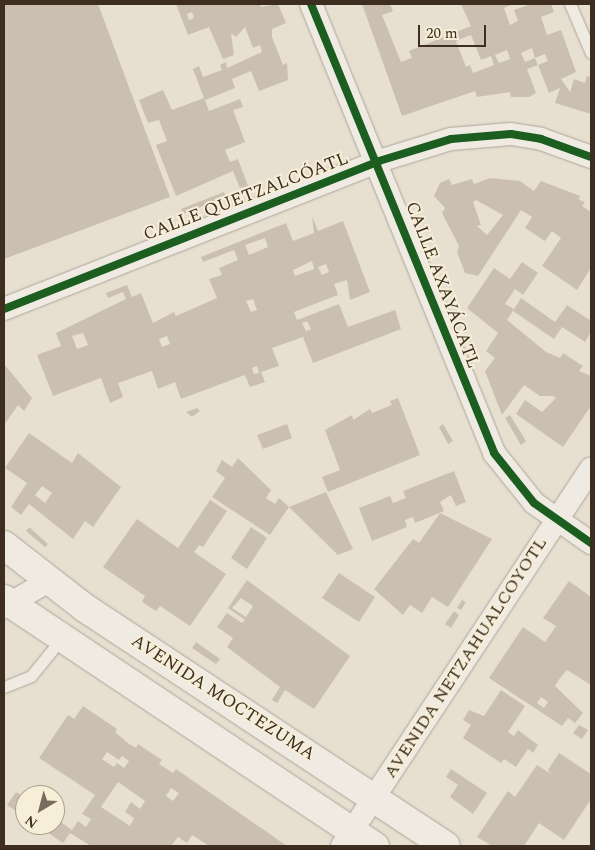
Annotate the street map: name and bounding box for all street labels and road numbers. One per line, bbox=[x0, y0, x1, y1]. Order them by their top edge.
street label: CALLE QUETZALCÓATL bbox=[141, 148, 351, 246]
street label: CALLE AXAYÁCATL bbox=[400, 199, 484, 371]
street label: AVENIDA NETZAHUALCOYOTL bbox=[380, 533, 552, 783]
street label: AVENIDA MOCTEZUMA bbox=[127, 630, 319, 766]

